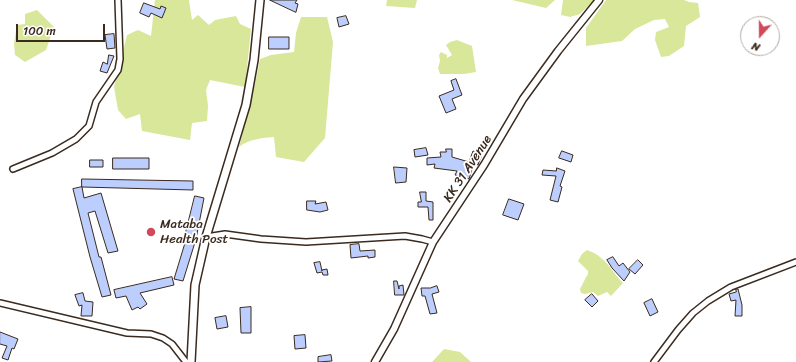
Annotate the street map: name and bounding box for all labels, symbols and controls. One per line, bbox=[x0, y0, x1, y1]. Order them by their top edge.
scale bar bbox=[18, 16, 107, 42]
north arrow bbox=[740, 16, 780, 56]
text: 100 m bbox=[23, 20, 56, 42]
text: N bbox=[749, 37, 763, 57]
street label: KK 31 Avenue bbox=[441, 133, 495, 205]
place label: Mataba Health Post bbox=[160, 217, 228, 248]
marker: Mataba Health Post bbox=[145, 226, 157, 238]

